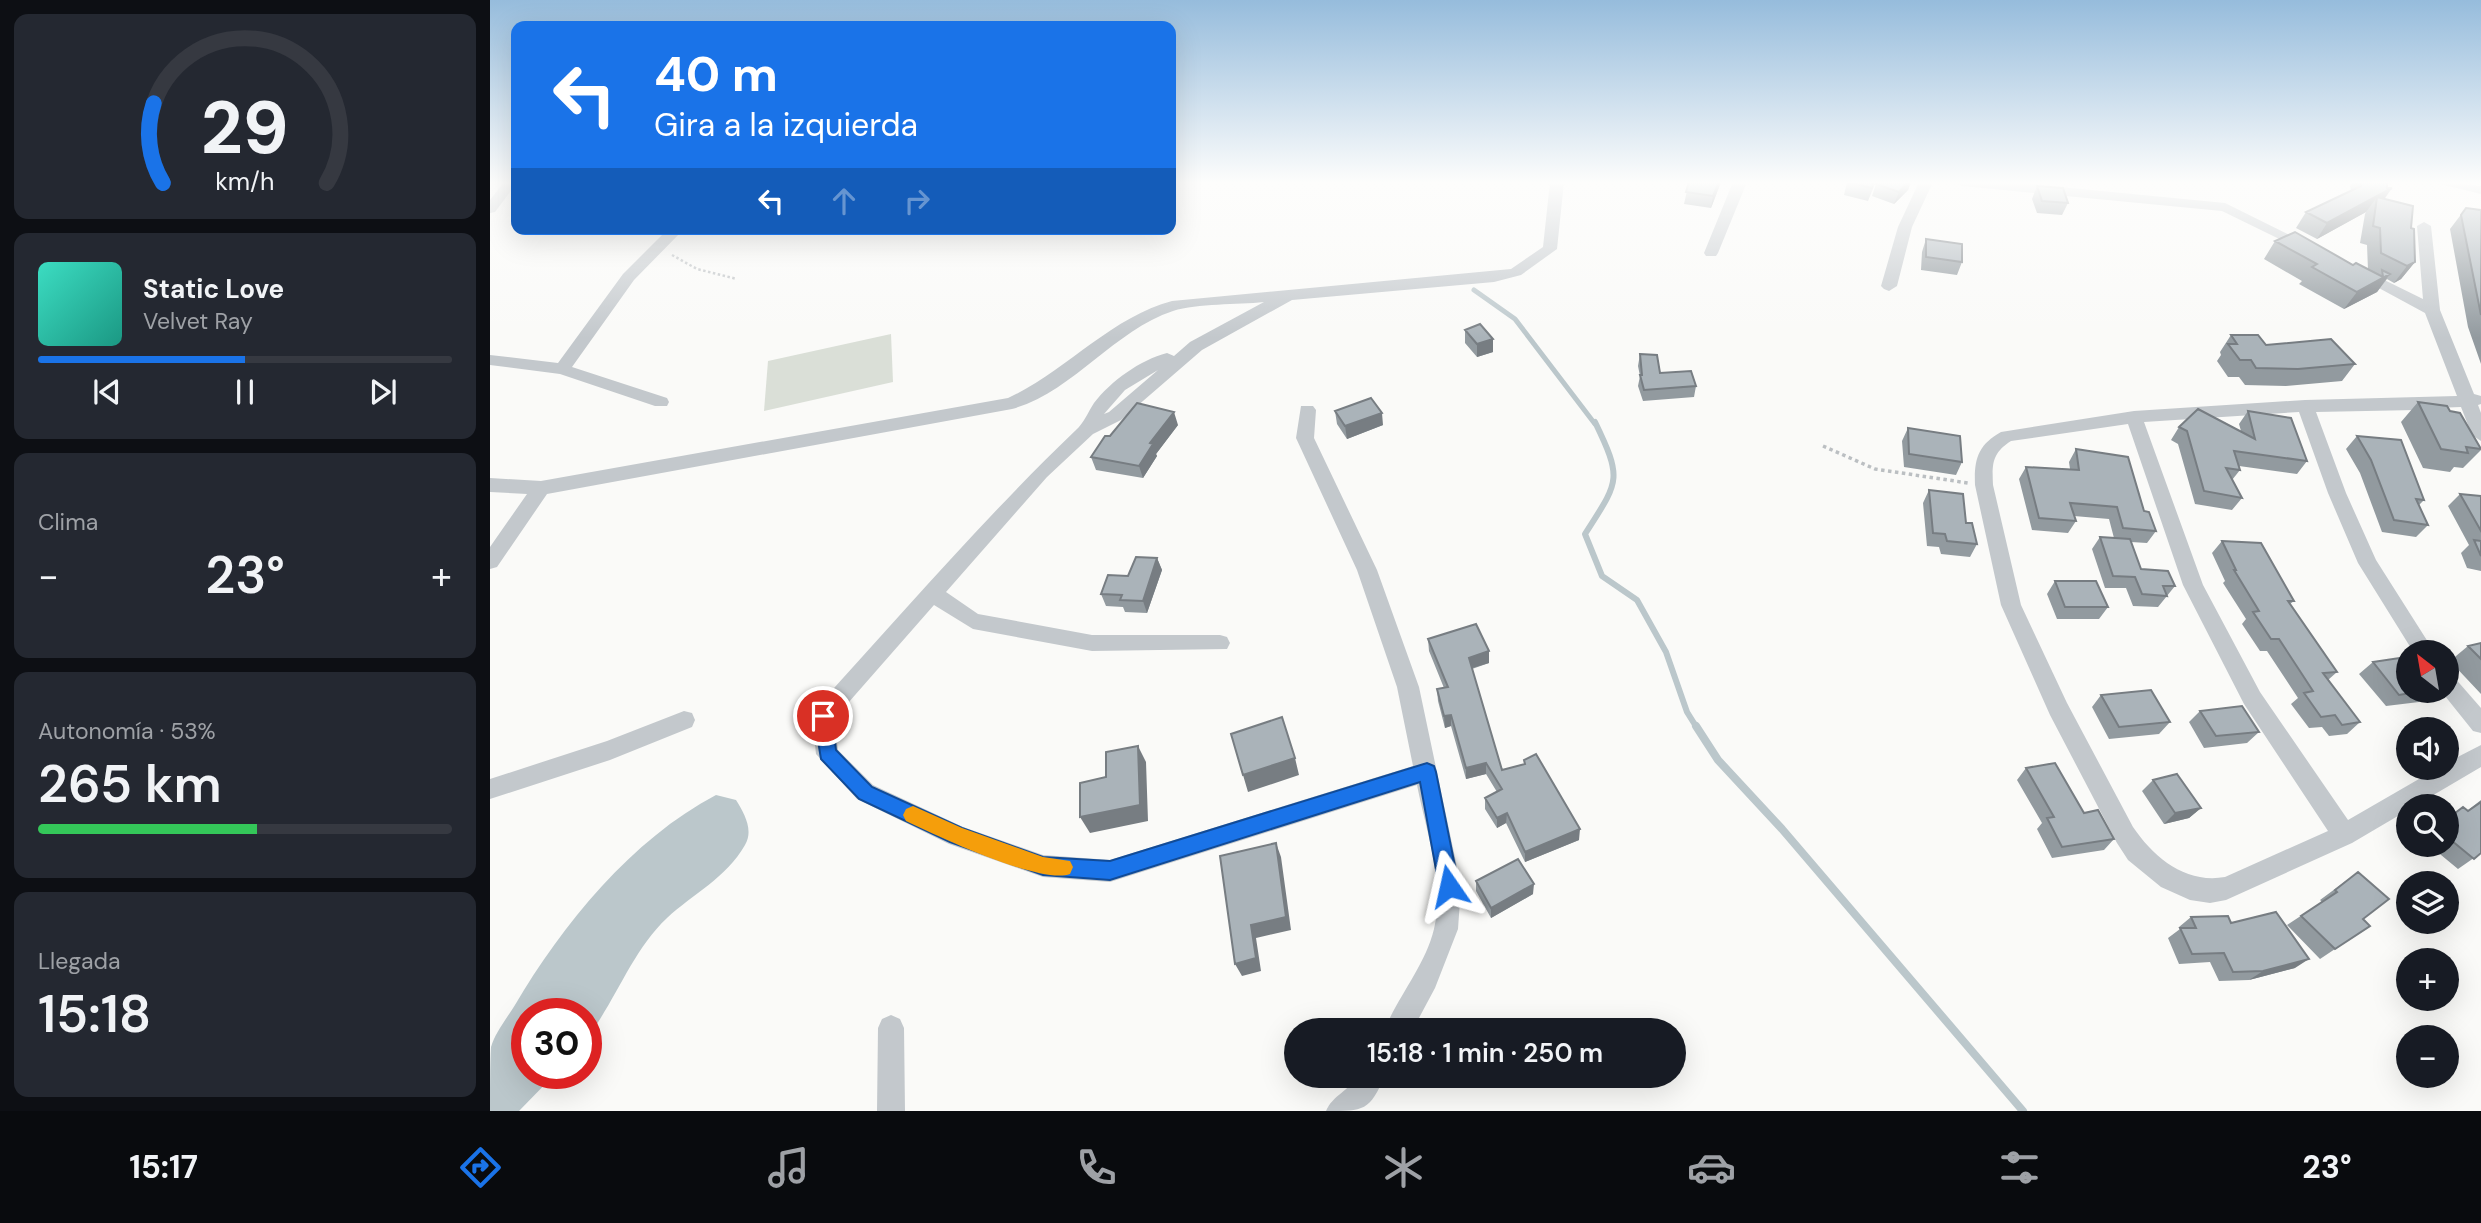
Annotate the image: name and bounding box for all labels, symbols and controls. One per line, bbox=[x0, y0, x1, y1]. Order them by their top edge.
text: 40 m bbox=[654, 42, 778, 106]
icon: left bbox=[539, 49, 630, 140]
text: 29 bbox=[201, 81, 289, 176]
text: Gira a la izquierda bbox=[654, 104, 918, 146]
text: km/h bbox=[215, 165, 275, 198]
icon: left bbox=[752, 182, 790, 220]
icon: ahead bbox=[825, 182, 863, 220]
icon: right bbox=[898, 182, 936, 220]
text: Static Love bbox=[143, 272, 284, 306]
text: Velvet Ray bbox=[143, 306, 253, 336]
icon: previous bbox=[88, 373, 126, 411]
icon: pause bbox=[226, 373, 264, 411]
icon: next bbox=[364, 373, 402, 411]
text: Clima bbox=[38, 507, 98, 537]
text: 23° bbox=[205, 541, 285, 609]
text: − bbox=[38, 551, 59, 601]
text: + bbox=[431, 551, 452, 601]
north arrow bbox=[2396, 640, 2459, 704]
map controls bbox=[2396, 640, 2459, 1088]
pin bbox=[793, 686, 853, 746]
icon: arrive bbox=[804, 697, 842, 735]
text: Autonomía · 53% bbox=[38, 716, 216, 746]
button: sound bbox=[2396, 717, 2459, 780]
text: 265 km bbox=[38, 750, 222, 818]
button: search bbox=[2396, 794, 2459, 857]
position arrow bbox=[1412, 849, 1486, 923]
button: layers bbox=[2396, 871, 2459, 934]
text: Llegada bbox=[38, 946, 121, 976]
button: + bbox=[2396, 948, 2459, 1011]
text: 15:18 bbox=[38, 980, 151, 1048]
speed limit sign: 30 bbox=[511, 998, 602, 1089]
button: − bbox=[2396, 1025, 2459, 1088]
text: 15:18 · 1 min · 250 m bbox=[1367, 1036, 1603, 1070]
icon: directions bbox=[456, 1143, 505, 1192]
icon: music bbox=[764, 1143, 813, 1192]
icon: phone bbox=[1072, 1143, 1121, 1192]
icon: climate bbox=[1379, 1143, 1428, 1192]
icon: car bbox=[1687, 1143, 1736, 1192]
icon: filters bbox=[1995, 1143, 2044, 1192]
text: 15:17 bbox=[129, 1146, 198, 1188]
text: 23° bbox=[2302, 1146, 2352, 1188]

